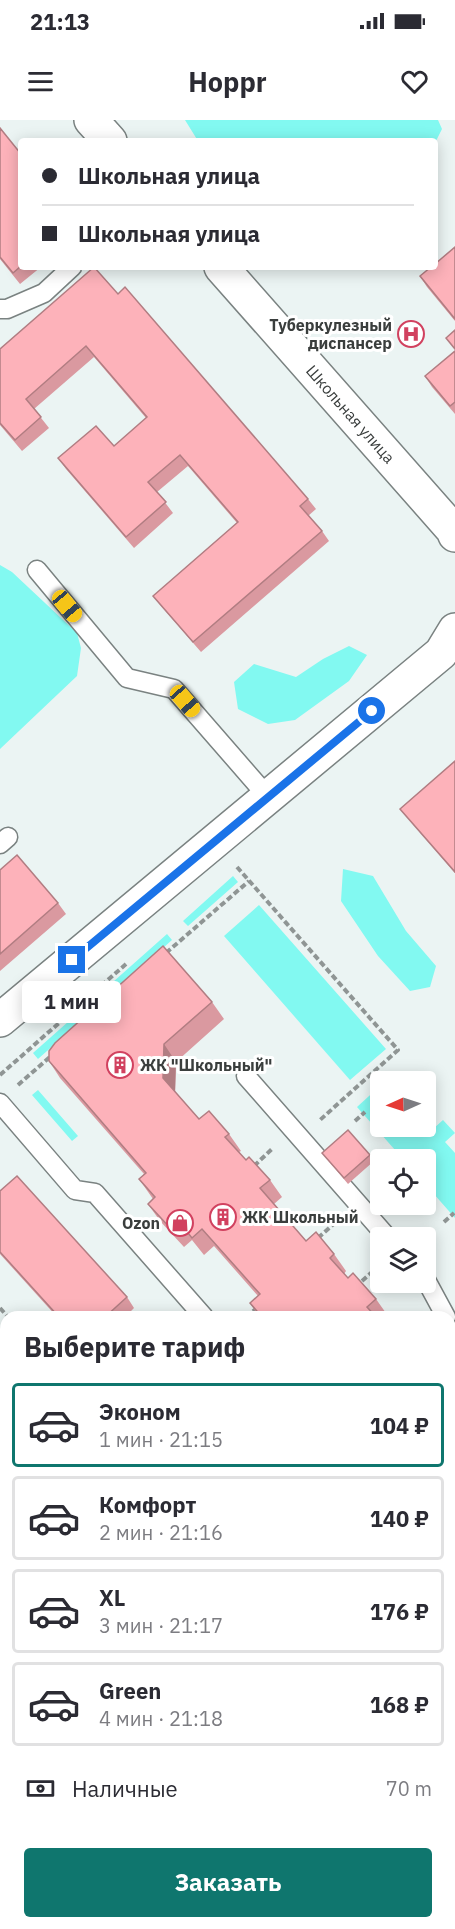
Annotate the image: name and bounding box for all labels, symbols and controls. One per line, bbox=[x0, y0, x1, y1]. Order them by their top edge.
text: 21:13 bbox=[30, 7, 90, 36]
text: Hoppr bbox=[188, 64, 267, 99]
icon: menu bbox=[24, 65, 57, 98]
icon: heart bbox=[398, 65, 431, 98]
text: Школьная улица bbox=[78, 161, 260, 190]
text: Школьная улица bbox=[78, 219, 260, 248]
place label: Туберкулезный диспансер bbox=[269, 315, 392, 353]
hospital icon: Туберкулезный диспансер bbox=[396, 319, 426, 349]
street label: Школьная улица bbox=[302, 361, 400, 468]
car bbox=[49, 586, 85, 626]
car bbox=[166, 682, 204, 720]
route start bbox=[358, 697, 385, 724]
route end bbox=[58, 946, 85, 973]
callout: 1 мин bbox=[22, 981, 122, 1023]
text: 1 мин bbox=[44, 988, 99, 1015]
building icon: ЖК "Школьный" bbox=[105, 1050, 135, 1080]
place label: ЖК "Школьный" bbox=[140, 1055, 272, 1075]
north arrow bbox=[370, 1071, 436, 1137]
map controls bbox=[370, 1071, 436, 1293]
button: locate bbox=[370, 1149, 436, 1215]
building icon: ЖК Школьный bbox=[208, 1202, 238, 1232]
place label: ЖК Школьный bbox=[242, 1207, 359, 1227]
shop icon: Ozon bbox=[165, 1208, 195, 1238]
place label: Ozon bbox=[122, 1213, 160, 1233]
button: layers bbox=[370, 1227, 436, 1293]
text: Выберите тариф bbox=[24, 1329, 245, 1364]
text: Эконом bbox=[99, 1397, 181, 1426]
icon: car bbox=[27, 1398, 81, 1452]
text: 104 ₽ bbox=[370, 1411, 429, 1440]
text: 1 мин · 21:15 bbox=[99, 1426, 223, 1453]
text: Комфорт bbox=[99, 1490, 196, 1519]
icon: car bbox=[27, 1491, 81, 1545]
text: 140 ₽ bbox=[370, 1504, 429, 1533]
text: 2 мин · 21:16 bbox=[99, 1519, 223, 1546]
text: XL bbox=[99, 1583, 125, 1612]
icon: car bbox=[27, 1584, 81, 1638]
text: 176 ₽ bbox=[370, 1597, 429, 1626]
text: 3 мин · 21:17 bbox=[99, 1612, 223, 1639]
text: Green bbox=[99, 1676, 161, 1705]
icon: car bbox=[27, 1677, 81, 1731]
text: 168 ₽ bbox=[370, 1690, 429, 1719]
text: 4 мин · 21:18 bbox=[99, 1705, 223, 1732]
icon: cash bbox=[24, 1772, 57, 1805]
text: Наличные bbox=[72, 1774, 178, 1803]
text: 70 m bbox=[386, 1775, 432, 1802]
button: Заказать bbox=[24, 1848, 432, 1917]

